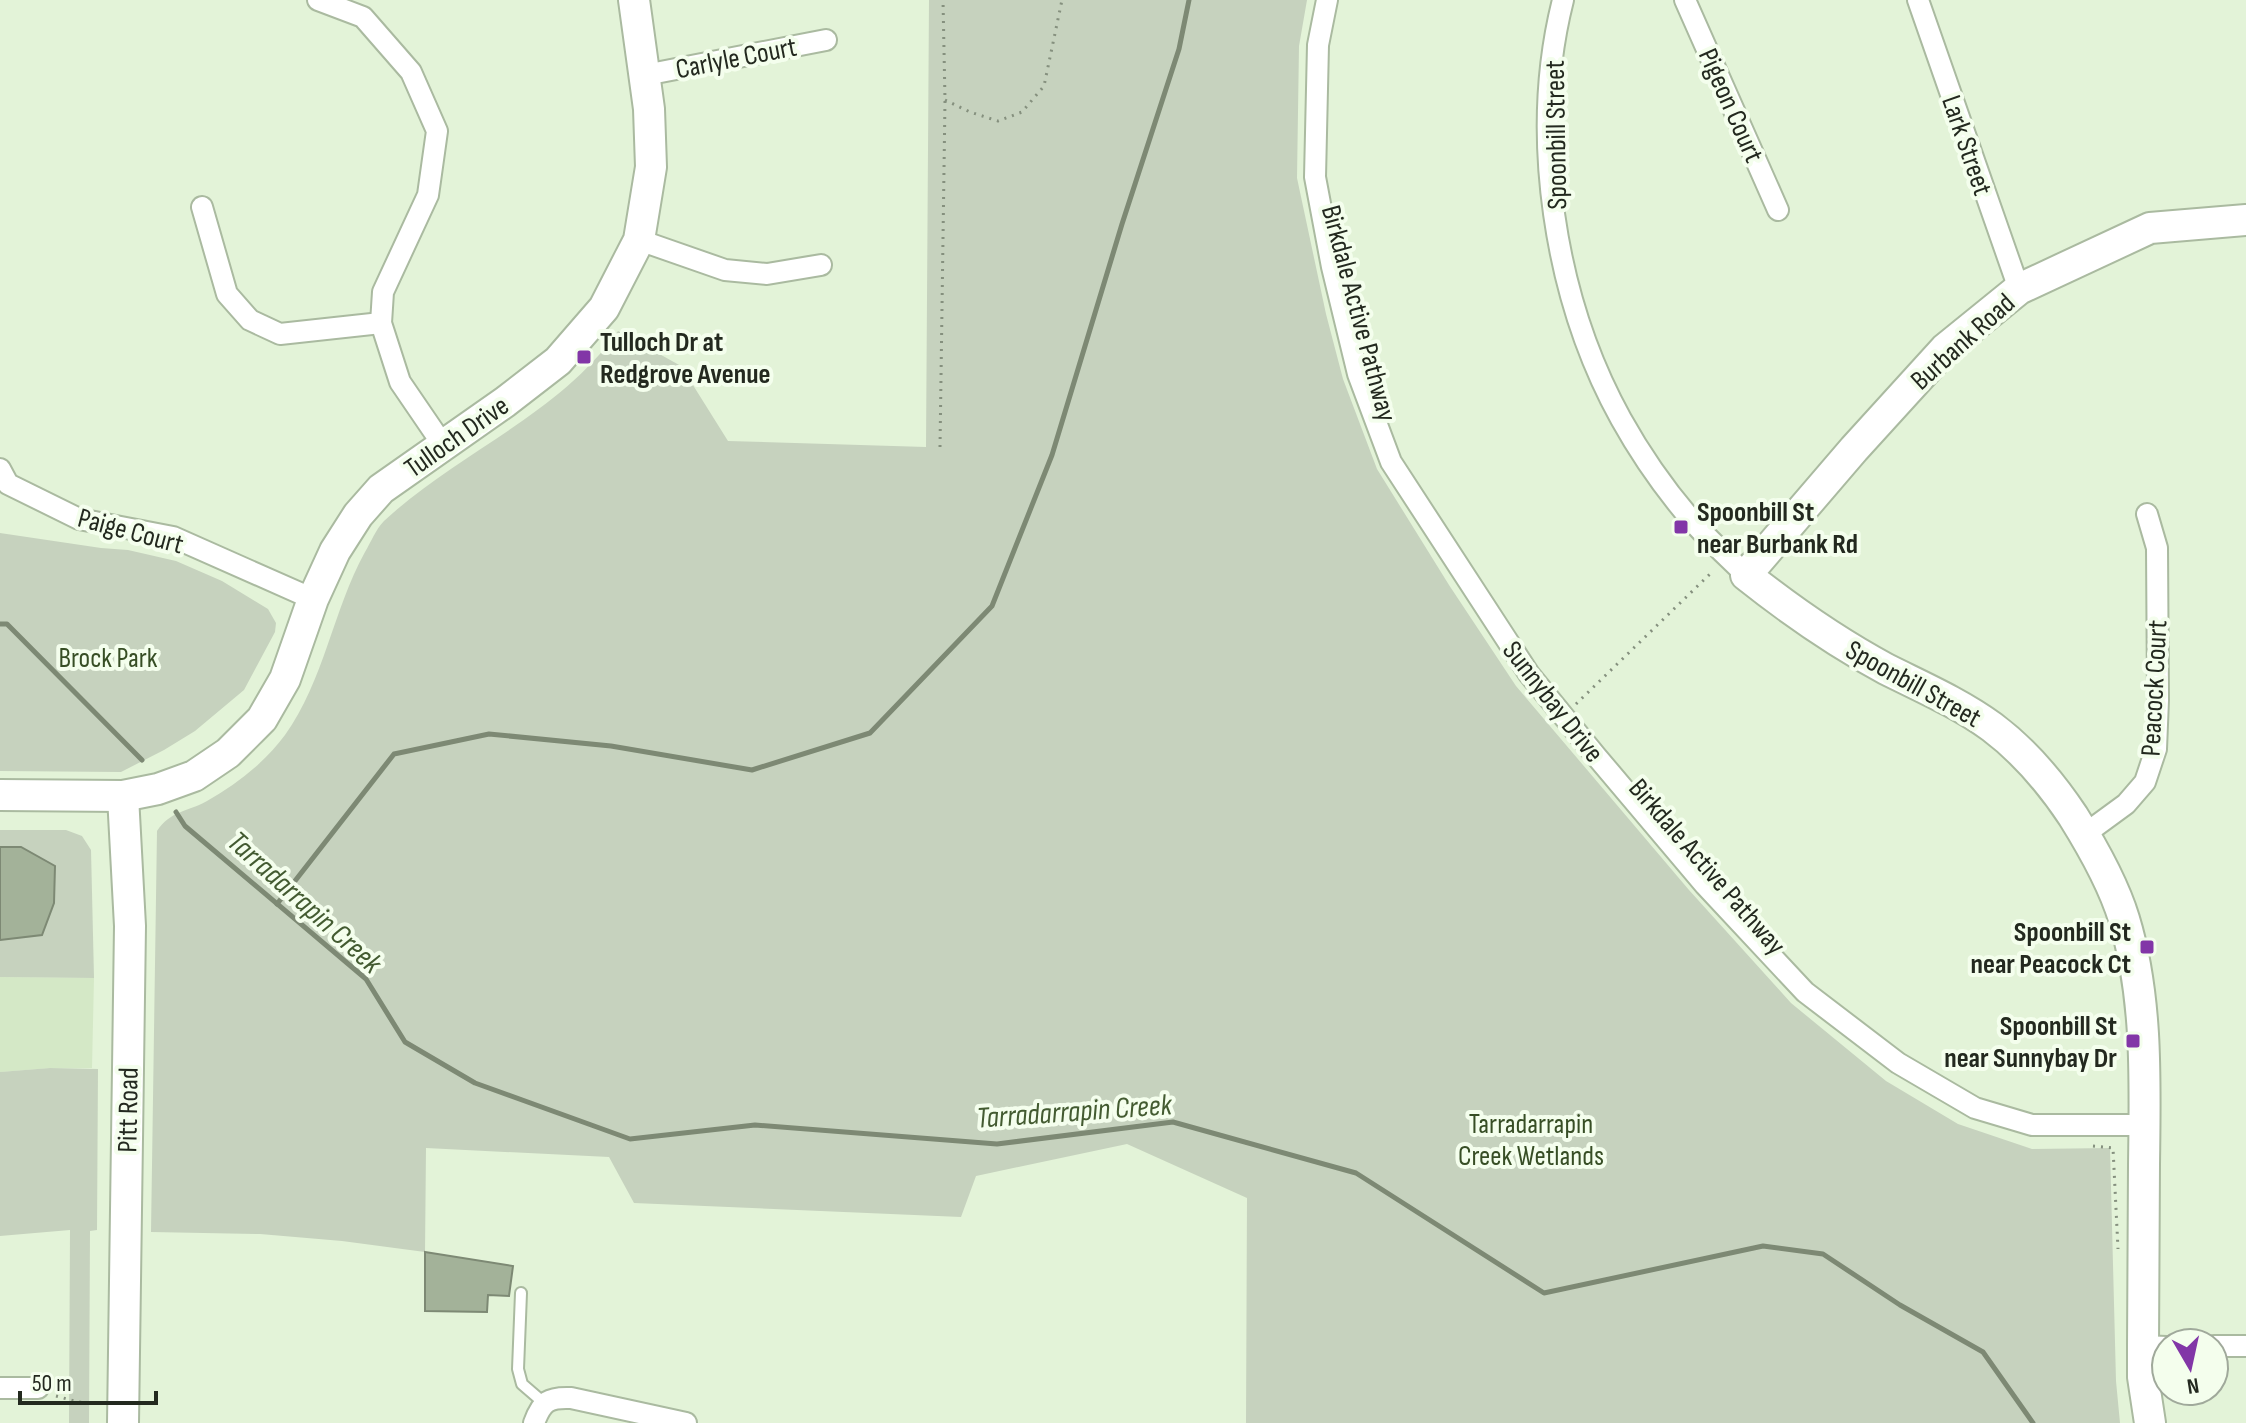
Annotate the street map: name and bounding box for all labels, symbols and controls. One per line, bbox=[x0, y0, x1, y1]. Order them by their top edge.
street label: Carlyle Court bbox=[673, 31, 800, 86]
street label: Pigeon Court bbox=[1691, 44, 1770, 168]
street label: Spoonbill Street bbox=[1539, 60, 1574, 210]
street label: Lark Street bbox=[1934, 91, 1999, 200]
street label: Birkdale Active Pathway bbox=[1314, 202, 1403, 425]
street label: Burbank Road bbox=[1904, 287, 2022, 397]
place label: Tulloch Dr at Redgrove Avenue bbox=[600, 326, 770, 391]
marker: Tulloch Dr at Redgrove Avenue bbox=[575, 348, 593, 366]
street label: Tulloch Drive bbox=[398, 389, 515, 485]
place label: Spoonbill St near Burbank Rd bbox=[1697, 496, 1858, 561]
street label: Paige Court bbox=[74, 502, 187, 561]
marker: Spoonbill St near Burbank Rd bbox=[1672, 518, 1690, 536]
street label: Peacock Court bbox=[2134, 619, 2175, 757]
street label: Spoonbill Street bbox=[1840, 634, 1987, 735]
street label: Sunnybay Drive bbox=[1495, 635, 1610, 769]
park label: Brock Park bbox=[59, 642, 158, 675]
street label: Birkdale Active Pathway bbox=[1621, 772, 1792, 962]
water label: Tarradarrapin Creek bbox=[220, 824, 390, 982]
place label: Spoonbill St near Peacock Ct bbox=[1970, 916, 2131, 981]
marker: Spoonbill St near Peacock Ct bbox=[2138, 938, 2156, 956]
place label: Spoonbill St near Sunnybay Dr bbox=[1944, 1010, 2117, 1075]
marker: Spoonbill St near Sunnybay Dr bbox=[2124, 1032, 2142, 1050]
street label: Pitt Road bbox=[111, 1067, 146, 1153]
water label: Tarradarrapin Creek bbox=[975, 1087, 1174, 1137]
park label: Tarradarrapin Creek Wetlands bbox=[1458, 1108, 1604, 1173]
north arrow bbox=[2150, 1327, 2230, 1407]
scale bar bbox=[20, 1355, 156, 1405]
text: 50 m bbox=[32, 1369, 72, 1398]
text: N bbox=[2185, 1371, 2201, 1400]

